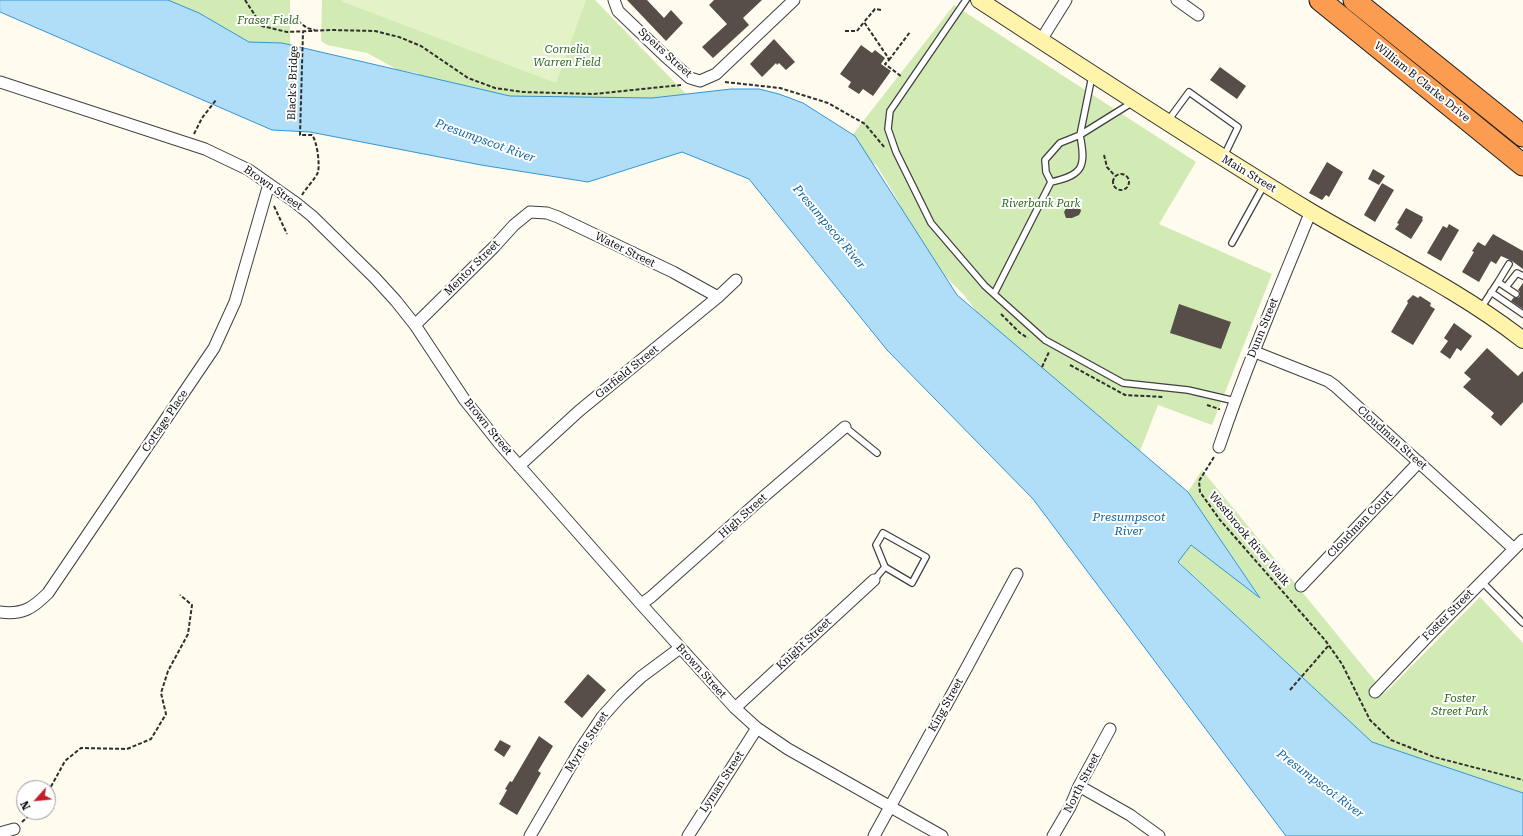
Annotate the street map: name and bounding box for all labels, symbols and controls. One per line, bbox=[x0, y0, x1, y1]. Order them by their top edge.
park label: Fraser Field bbox=[237, 14, 299, 28]
street label: Speirs Street bbox=[635, 25, 695, 81]
street label: William B Clarke Drive bbox=[1371, 39, 1473, 125]
park label: Cornelia Warren Field bbox=[533, 43, 601, 69]
street label: Black's Bridge bbox=[285, 46, 301, 120]
water label: Presumpscot River bbox=[433, 116, 537, 166]
street label: Main Street bbox=[1219, 153, 1279, 195]
street label: Brown Street bbox=[241, 163, 305, 213]
water label: Presumpscot River bbox=[790, 182, 868, 272]
park label: Riverbank Park bbox=[1002, 197, 1080, 211]
street label: Water Street bbox=[593, 230, 657, 270]
street label: Mentor Street bbox=[441, 237, 503, 299]
street label: Dunn Street bbox=[1245, 296, 1281, 360]
street label: Garfield Street bbox=[593, 343, 661, 401]
street label: Cottage Place bbox=[139, 387, 191, 455]
street label: Brown Street bbox=[461, 396, 515, 458]
street label: Cloudman Street bbox=[1354, 403, 1430, 473]
street label: Cloudman Court bbox=[1325, 488, 1395, 560]
street label: Westbrook River Walk bbox=[1206, 489, 1292, 589]
street label: High Street bbox=[716, 491, 770, 541]
water label: Presumpscot River bbox=[1093, 510, 1165, 538]
street label: Foster Street bbox=[1420, 587, 1476, 643]
street label: Knight Street bbox=[774, 615, 834, 673]
street label: Brown Street bbox=[673, 641, 729, 701]
street label: King Street bbox=[926, 676, 966, 734]
park label: Foster Street Park bbox=[1431, 692, 1489, 718]
street label: Myrtle Street bbox=[563, 709, 611, 775]
water label: Presumpscot River bbox=[1274, 747, 1366, 821]
street label: Lyman Street bbox=[697, 749, 747, 815]
street label: North Street bbox=[1061, 751, 1103, 815]
north arrow bbox=[16, 780, 56, 820]
text: N bbox=[18, 798, 33, 812]

